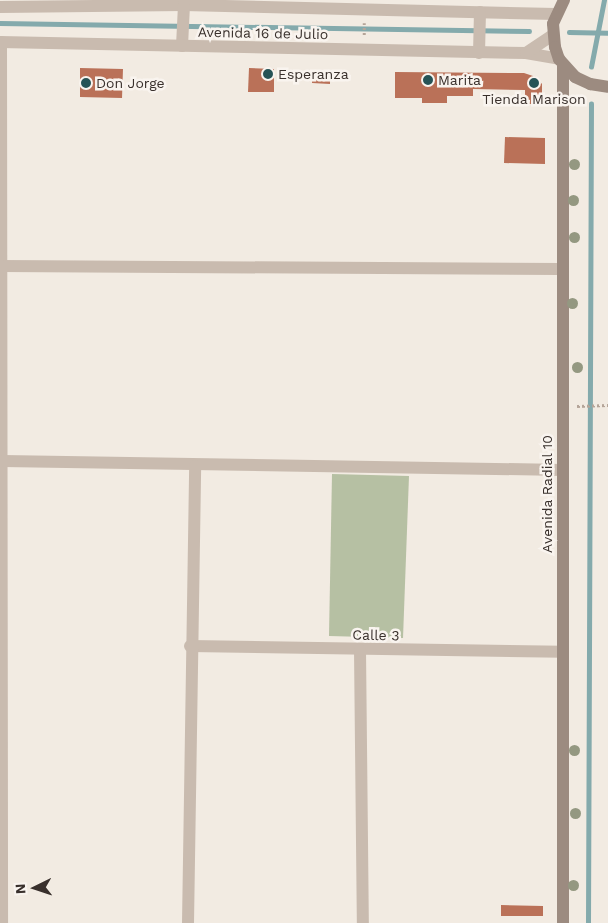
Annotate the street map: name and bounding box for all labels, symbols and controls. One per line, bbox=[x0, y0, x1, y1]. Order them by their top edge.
street label: Avenida 16 de Julio bbox=[197, 23, 329, 43]
place label: Esperanza bbox=[278, 66, 349, 82]
marker: Esperanza bbox=[262, 68, 274, 80]
place label: Marita bbox=[438, 72, 481, 88]
marker: Marita bbox=[422, 74, 434, 86]
place label: Don Jorge bbox=[96, 75, 165, 91]
marker: Don Jorge bbox=[80, 77, 92, 89]
marker: Tienda Marison bbox=[528, 77, 540, 89]
place label: Tienda Marison bbox=[482, 91, 586, 107]
street label: Avenida Radial 10 bbox=[539, 435, 555, 553]
street label: Calle 3 bbox=[352, 626, 400, 644]
north arrow bbox=[10, 863, 60, 913]
text: N bbox=[12, 883, 28, 895]

